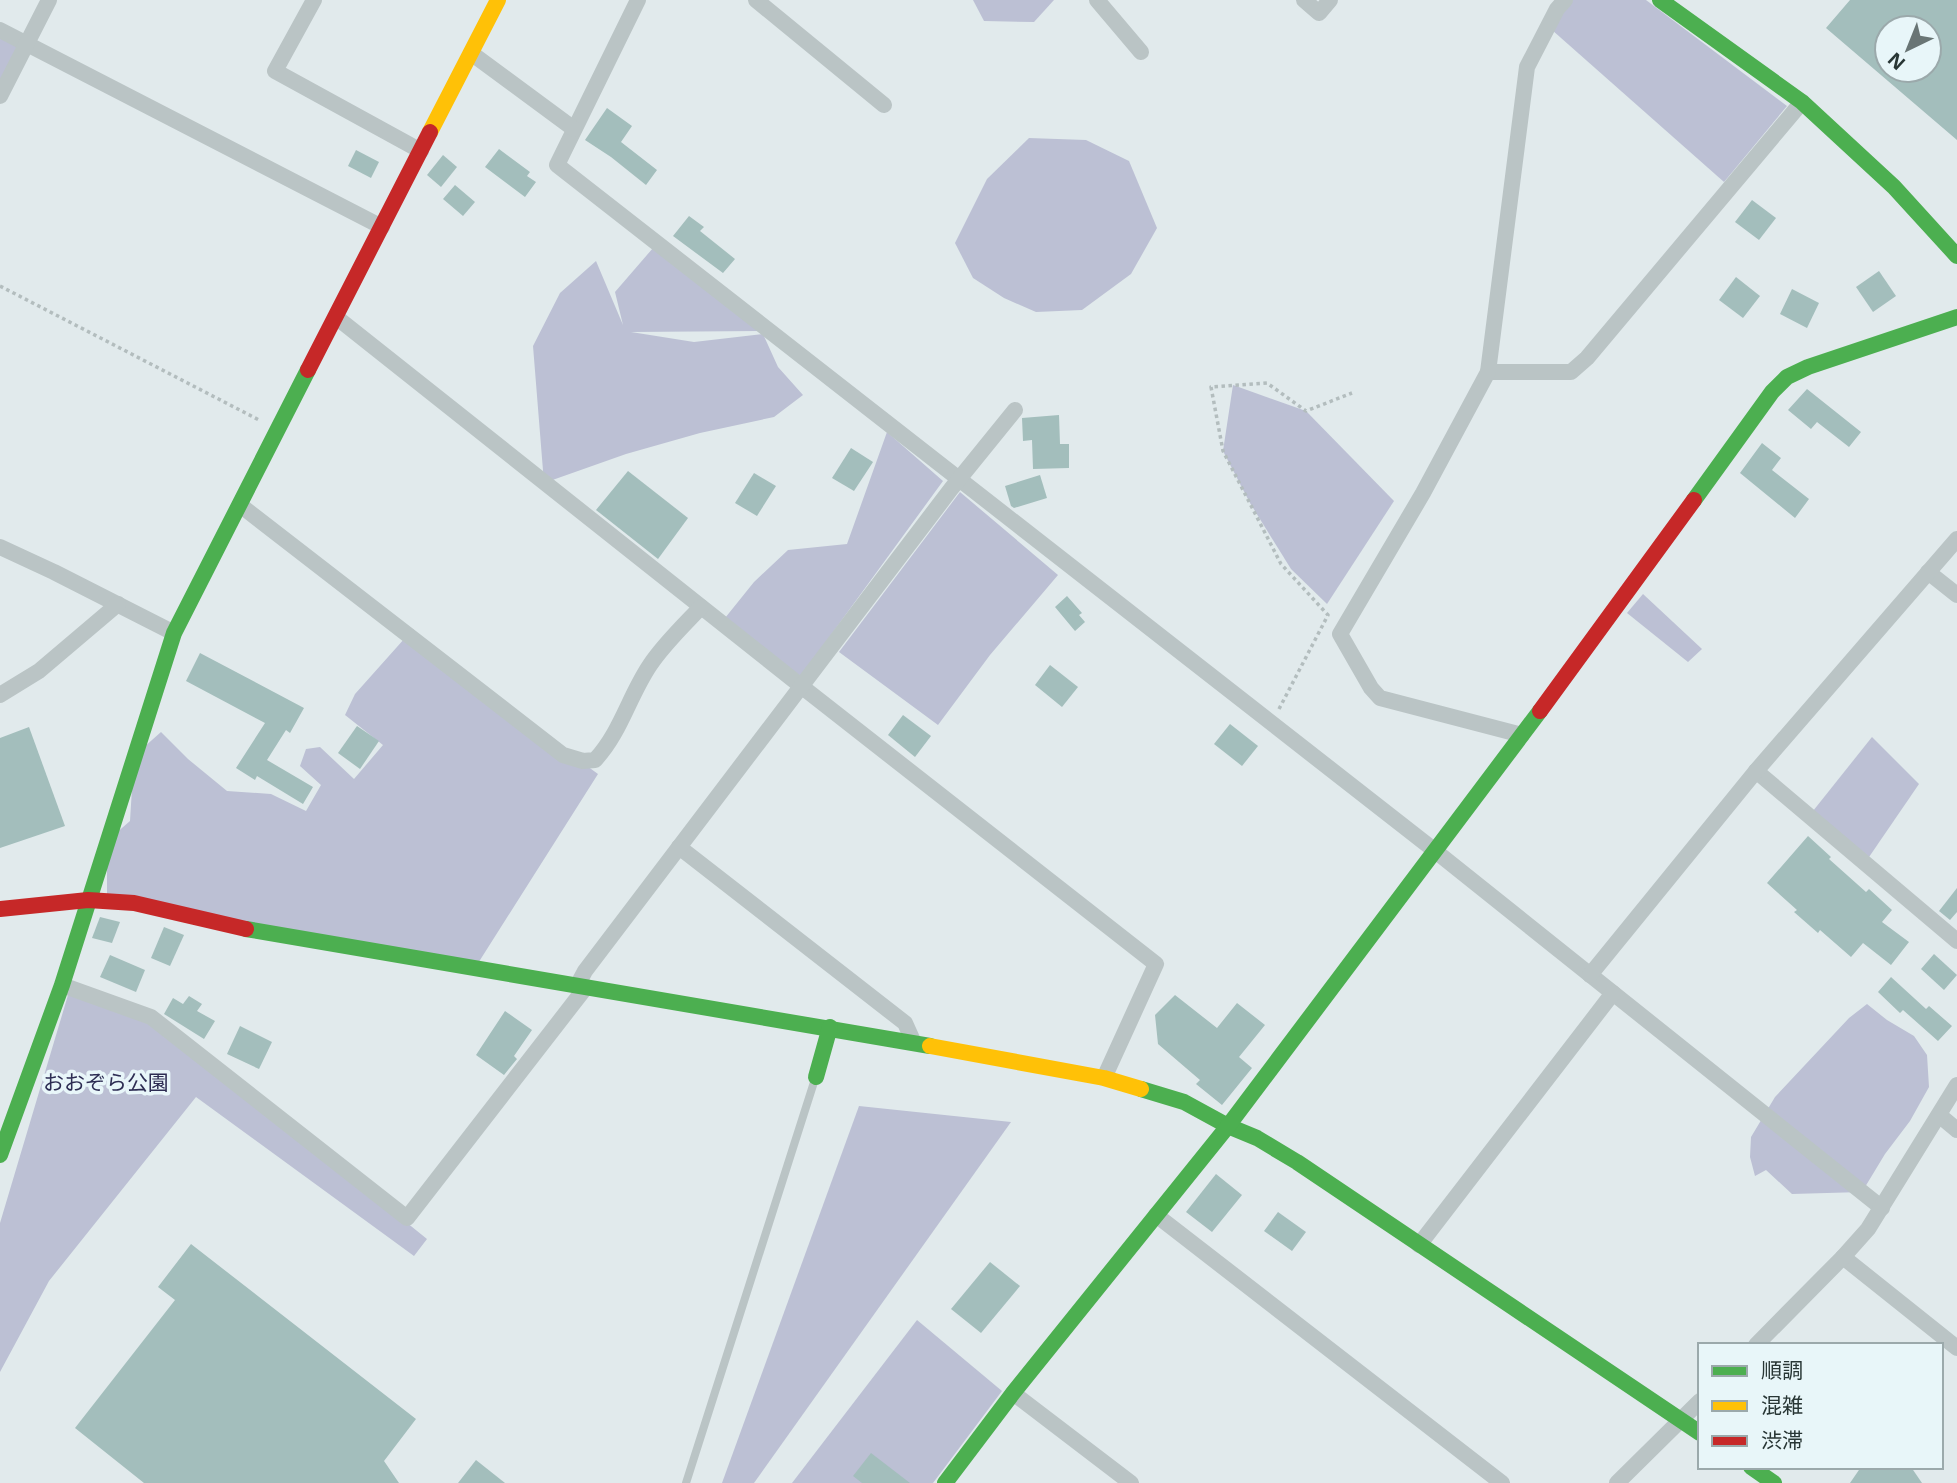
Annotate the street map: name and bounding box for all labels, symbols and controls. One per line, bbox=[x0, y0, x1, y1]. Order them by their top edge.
north arrow bbox=[1873, 14, 1943, 84]
text: N bbox=[1882, 47, 1911, 76]
park label: おおぞら公園 bbox=[43, 1068, 169, 1096]
legend bbox=[1698, 1343, 1943, 1469]
text: 順調 bbox=[1761, 1356, 1803, 1384]
text: 混雑 bbox=[1761, 1391, 1803, 1419]
text: 渋滞 bbox=[1761, 1426, 1803, 1454]

